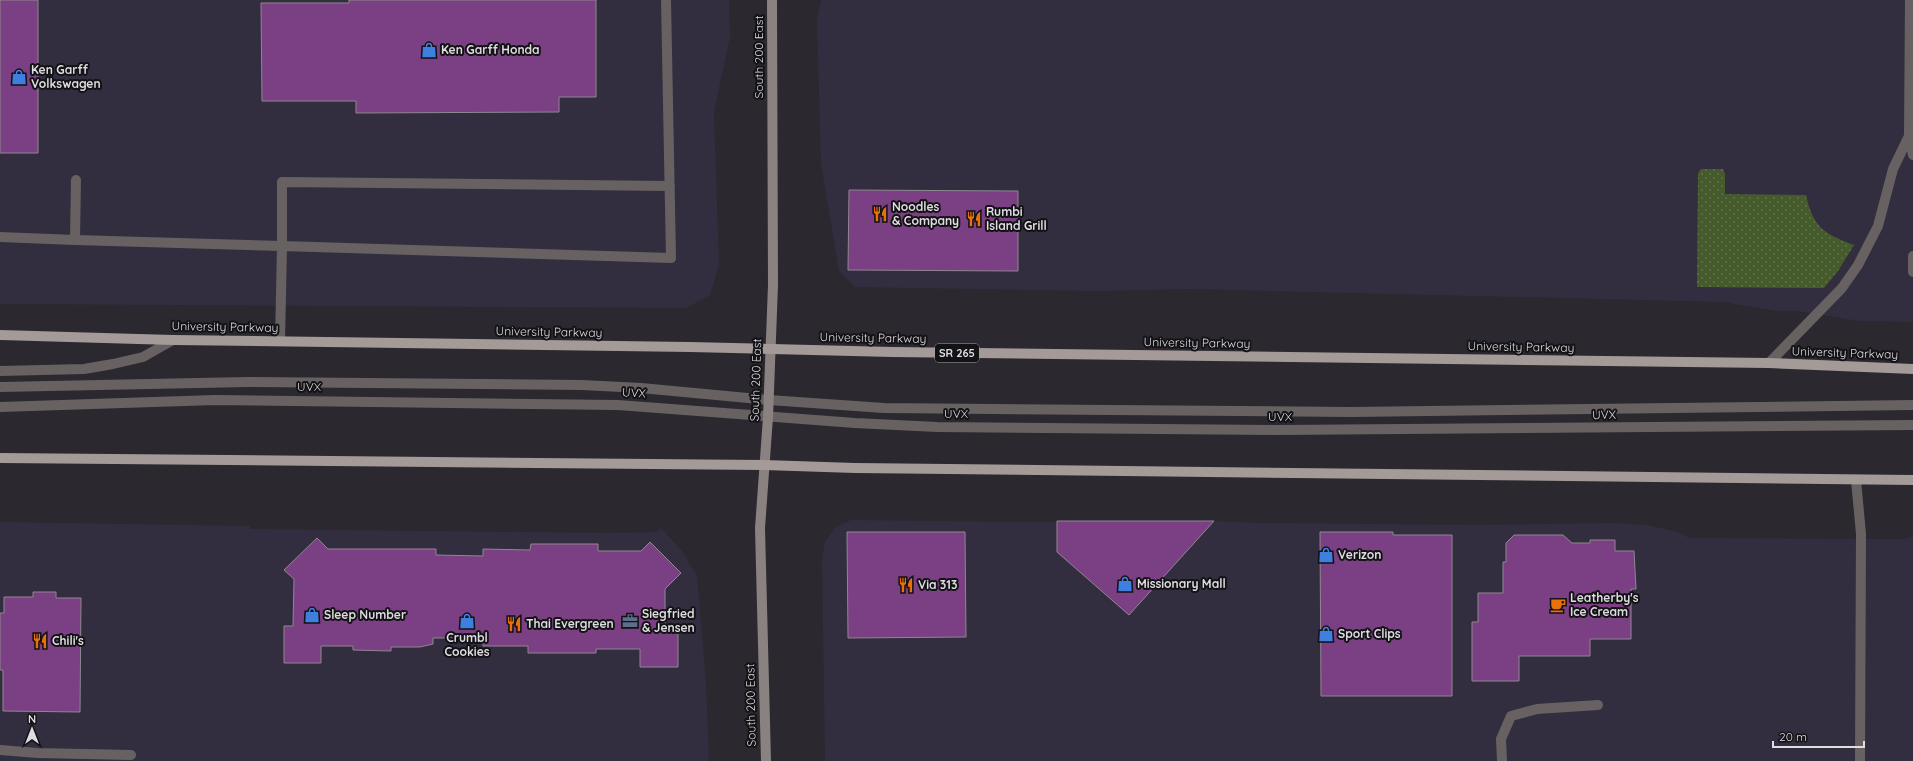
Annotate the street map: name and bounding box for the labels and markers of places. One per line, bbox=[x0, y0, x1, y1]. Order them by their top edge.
shop icon: Ken Garff Honda bbox=[420, 41, 438, 59]
place label: Ken Garff Honda bbox=[441, 42, 540, 57]
place label: Ken Garff Volkswagen bbox=[31, 62, 101, 91]
shop icon: Ken Garff Volkswagen bbox=[10, 68, 28, 86]
place label: Noodles & Company bbox=[892, 199, 959, 228]
place label: Rumbi Island Grill bbox=[986, 204, 1047, 233]
restaurant icon: Noodles & Company bbox=[871, 205, 889, 223]
restaurant icon: Rumbi Island Grill bbox=[965, 210, 983, 228]
shop icon: Verizon bbox=[1317, 546, 1335, 564]
place label: Verizon bbox=[1338, 547, 1381, 562]
shop icon: Missionary Mall bbox=[1116, 575, 1134, 593]
restaurant icon: Via 313 bbox=[897, 576, 915, 594]
place label: Missionary Mall bbox=[1137, 576, 1226, 591]
place label: Via 313 bbox=[918, 577, 957, 592]
place label: Leatherby's Ice Cream bbox=[1570, 590, 1639, 619]
cafe icon: Leatherby's Ice Cream bbox=[1549, 596, 1567, 614]
shop icon: Sleep Number bbox=[303, 606, 321, 624]
place label: Siegfried & Jensen bbox=[642, 606, 695, 635]
place label: Sleep Number bbox=[324, 607, 406, 622]
shop icon: Crumbl Cookies bbox=[458, 612, 476, 630]
office icon: Siegfried & Jensen bbox=[621, 612, 639, 630]
restaurant icon: Thai Evergreen bbox=[505, 615, 523, 633]
place label: Thai Evergreen bbox=[526, 616, 614, 631]
shop icon: Sport Clips bbox=[1317, 625, 1335, 643]
place label: Sport Clips bbox=[1338, 626, 1401, 641]
place label: Crumbl Cookies bbox=[444, 630, 490, 659]
restaurant icon: Chili's bbox=[31, 632, 49, 650]
place label: Chili's bbox=[52, 633, 84, 648]

